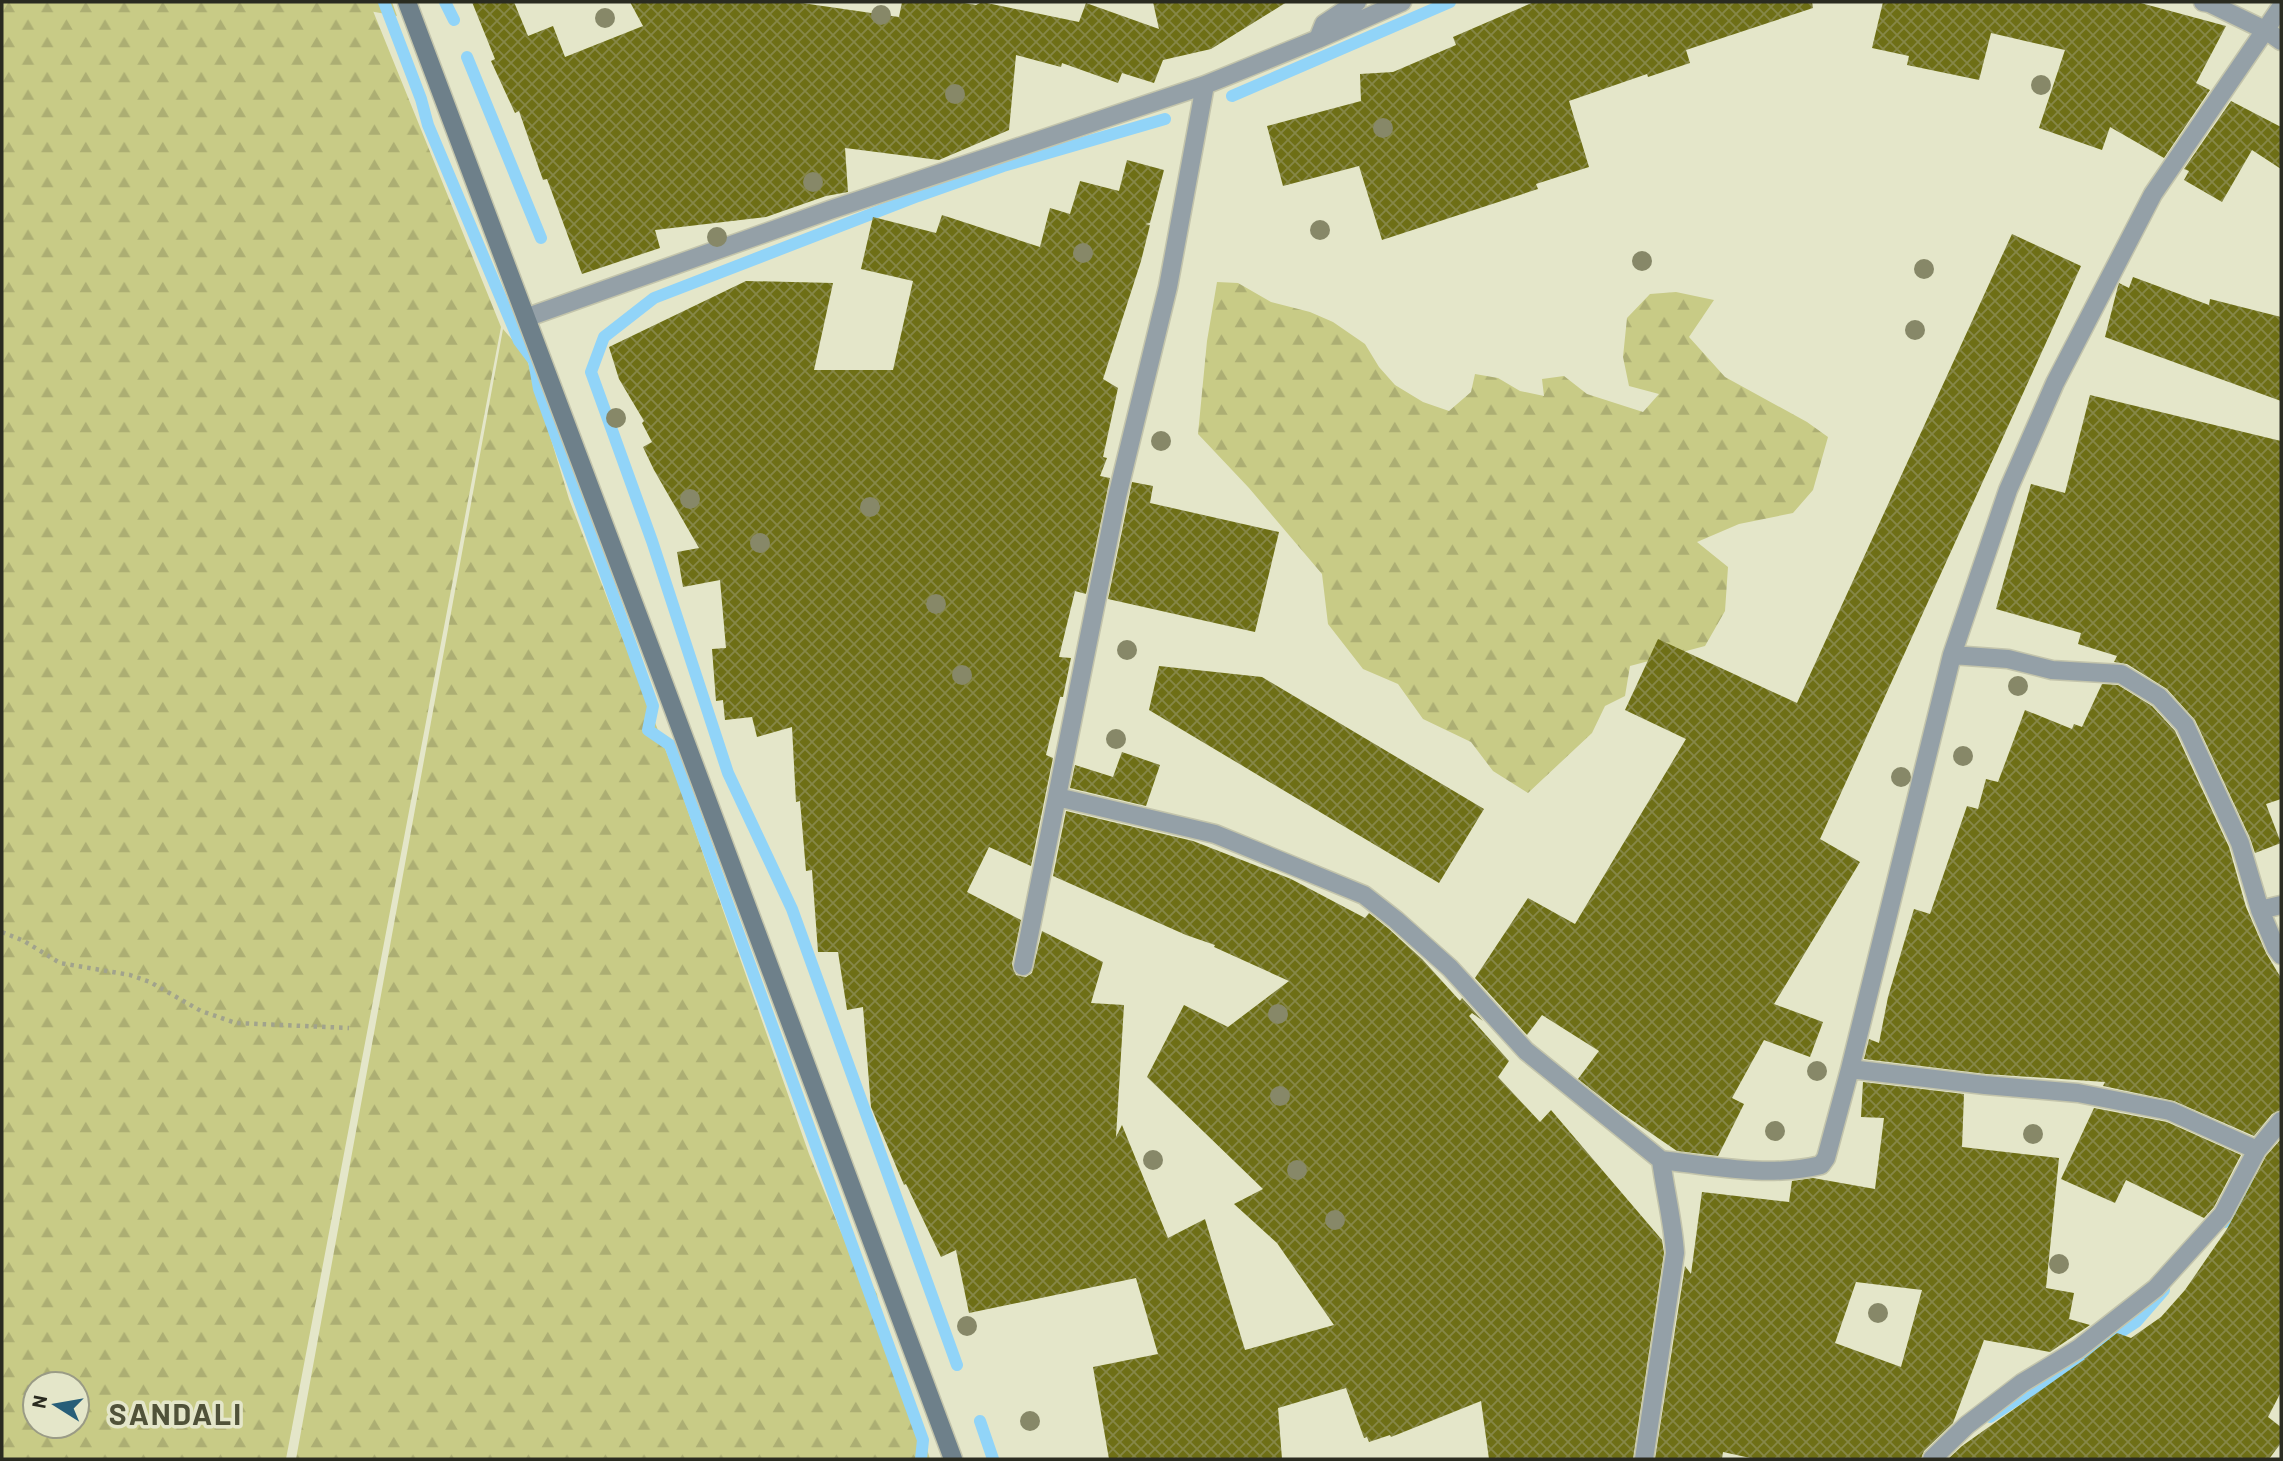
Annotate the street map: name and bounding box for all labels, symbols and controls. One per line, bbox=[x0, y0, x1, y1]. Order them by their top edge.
north arrow bbox=[21, 1370, 91, 1440]
text: N bbox=[26, 1393, 51, 1410]
district label: SANDALI bbox=[109, 1395, 243, 1431]

